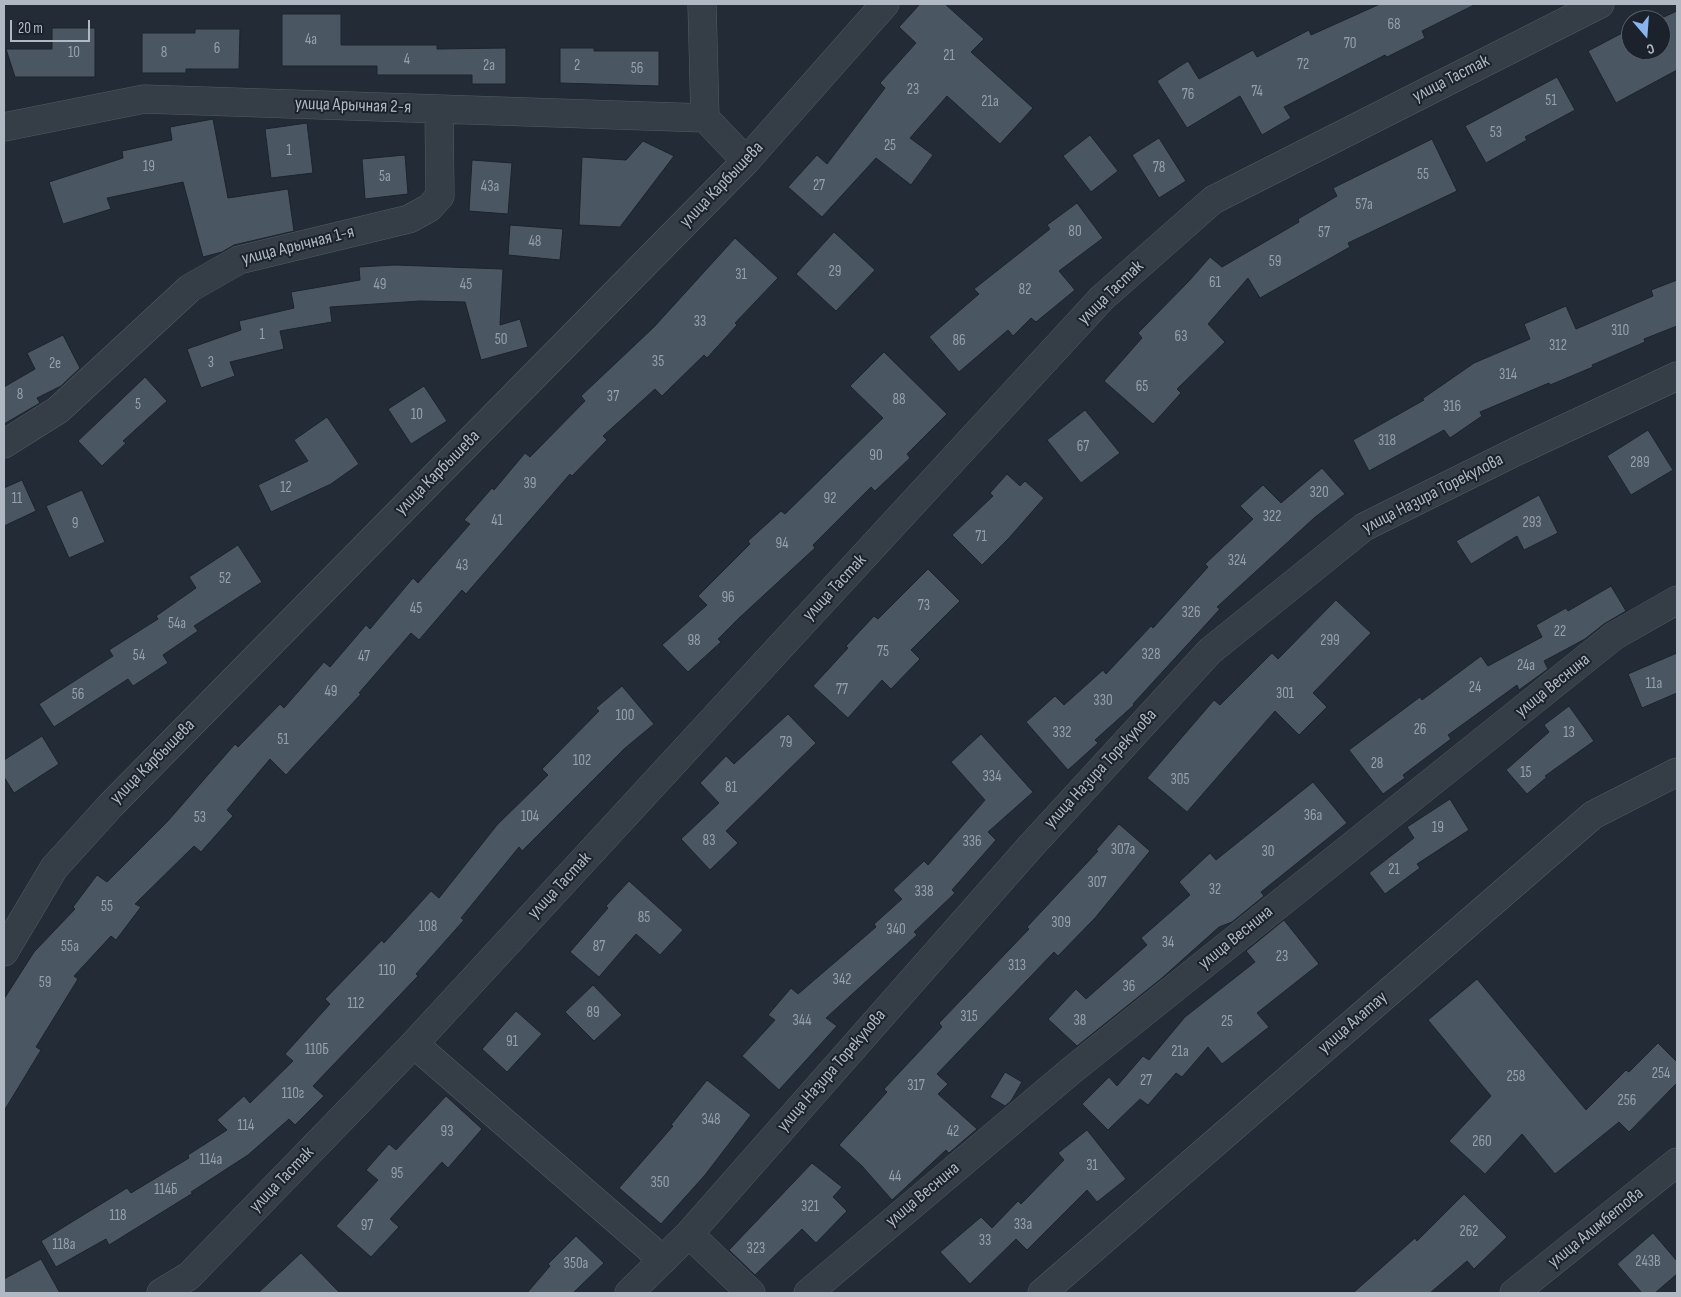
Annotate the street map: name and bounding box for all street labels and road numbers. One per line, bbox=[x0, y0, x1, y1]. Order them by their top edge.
street label: улица Тастак bbox=[1409, 50, 1493, 108]
street label: улица Арычная 2-я bbox=[294, 93, 412, 119]
street label: улица Карбышева bbox=[676, 137, 768, 233]
street label: улица Арычная 1-я bbox=[239, 222, 357, 270]
street label: улица Тастак bbox=[1074, 256, 1148, 330]
street label: улица Карбышева bbox=[391, 426, 485, 520]
street label: улица Назира Торекулова bbox=[1359, 449, 1507, 539]
street label: улица Тастак bbox=[799, 550, 871, 626]
street label: улица Веснина bbox=[1511, 649, 1595, 723]
street label: улица Назира Торекулова bbox=[1040, 705, 1162, 833]
street label: улица Карбышева bbox=[106, 715, 200, 809]
street label: улица Тастак bbox=[524, 848, 596, 924]
street label: улица Веснина bbox=[1194, 901, 1278, 975]
street label: улица Алатау bbox=[1314, 987, 1392, 1059]
street label: улица Назира Торекулова bbox=[773, 1005, 891, 1137]
street label: улица Тастак bbox=[245, 1143, 319, 1217]
street label: улица Веснина bbox=[882, 1158, 964, 1232]
street label: улица Алимбетова bbox=[1544, 1183, 1648, 1273]

